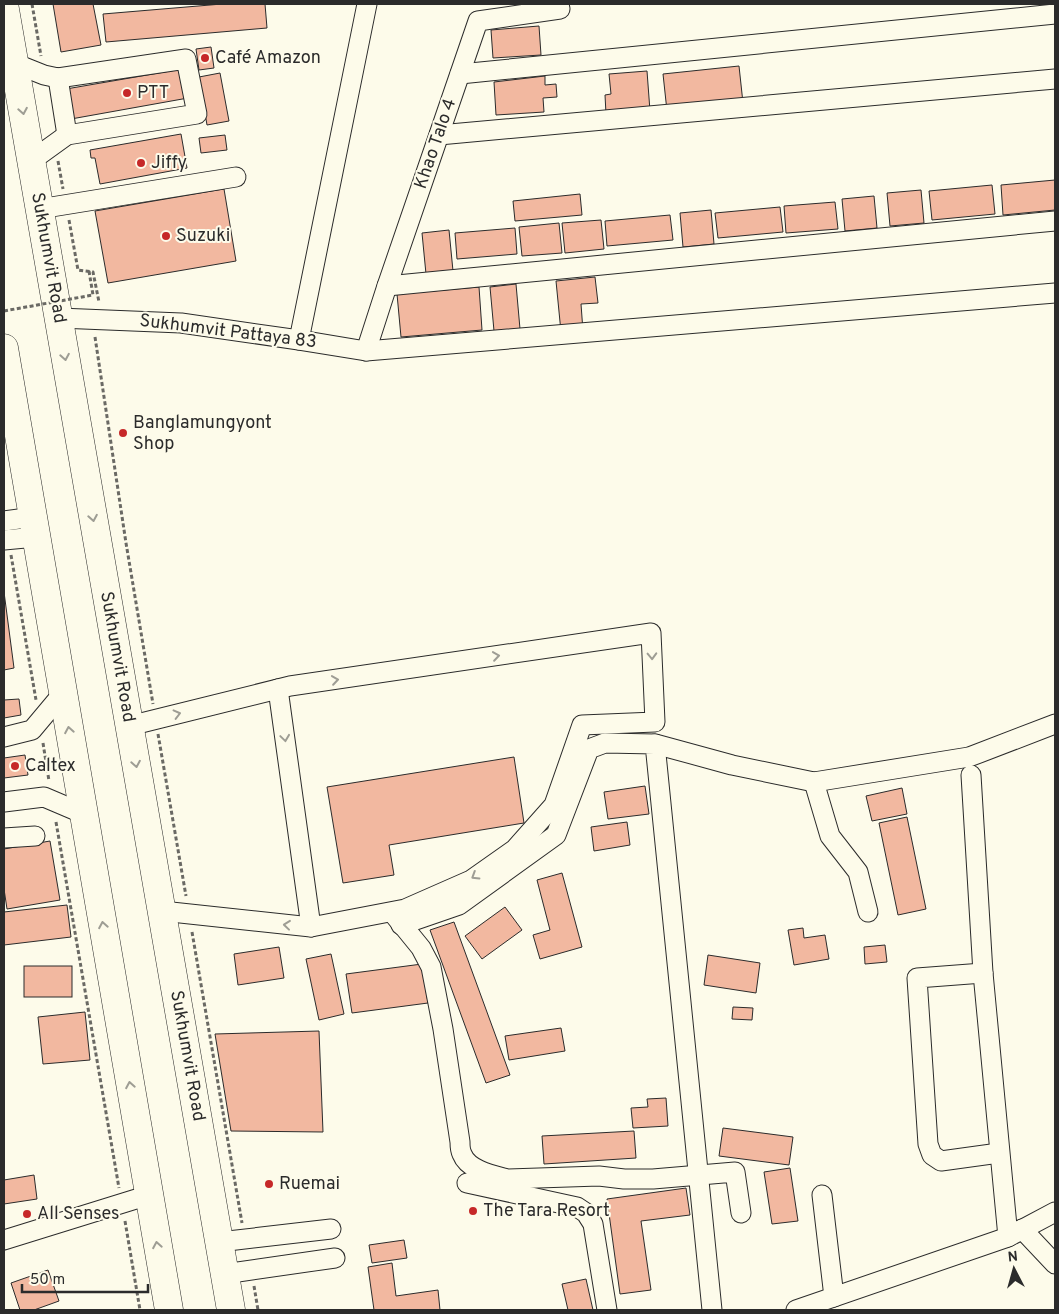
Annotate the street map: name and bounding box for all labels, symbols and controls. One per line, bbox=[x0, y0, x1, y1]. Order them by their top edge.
place label: Café Amazon bbox=[215, 47, 321, 70]
marker: Café Amazon bbox=[199, 52, 211, 64]
place label: PTT bbox=[137, 82, 169, 105]
marker: PTT bbox=[121, 87, 133, 99]
street label: Khao Talo 4 bbox=[410, 96, 462, 192]
one-way arrow bbox=[17, 107, 27, 116]
place label: Jiffy bbox=[151, 152, 187, 175]
marker: Jiffy bbox=[135, 157, 147, 169]
street label: Sukhumvit Road bbox=[25, 191, 71, 325]
place label: Suzuki bbox=[176, 225, 230, 248]
marker: Suzuki bbox=[160, 230, 172, 242]
street label: Sukhumvit Pattaya 83 bbox=[138, 310, 318, 354]
one-way arrow bbox=[60, 353, 70, 362]
place label: Banglamungyont Shop bbox=[133, 412, 272, 456]
marker: Banglamungyont Shop bbox=[117, 427, 129, 439]
one-way arrow bbox=[88, 513, 98, 522]
street label: Sukhumvit Road bbox=[94, 590, 140, 724]
one-way arrow bbox=[492, 651, 500, 662]
one-way arrow bbox=[647, 652, 658, 660]
one-way arrow bbox=[331, 675, 340, 685]
one-way arrow bbox=[172, 709, 181, 720]
one-way arrow bbox=[65, 726, 75, 734]
one-way arrow bbox=[279, 734, 290, 742]
place label: Caltex bbox=[25, 755, 76, 778]
marker: Caltex bbox=[9, 760, 21, 772]
one-way arrow bbox=[130, 760, 140, 768]
one-way arrow bbox=[471, 870, 480, 880]
one-way arrow bbox=[98, 920, 108, 929]
one-way arrow bbox=[282, 920, 290, 931]
street label: Sukhumvit Road bbox=[164, 989, 210, 1123]
one-way arrow bbox=[126, 1080, 136, 1089]
place label: Ruemai bbox=[279, 1173, 340, 1196]
marker: Ruemai bbox=[263, 1178, 275, 1190]
place label: The Tara Resort bbox=[483, 1200, 610, 1223]
place label: All Senses bbox=[37, 1203, 120, 1226]
marker: The Tara Resort bbox=[467, 1205, 479, 1217]
marker: All Senses bbox=[21, 1208, 33, 1220]
one-way arrow bbox=[153, 1241, 163, 1249]
north arrow bbox=[989, 1244, 1039, 1294]
text: N bbox=[1007, 1249, 1019, 1267]
scale bar bbox=[22, 1262, 149, 1294]
text: 50 m bbox=[30, 1271, 65, 1290]

